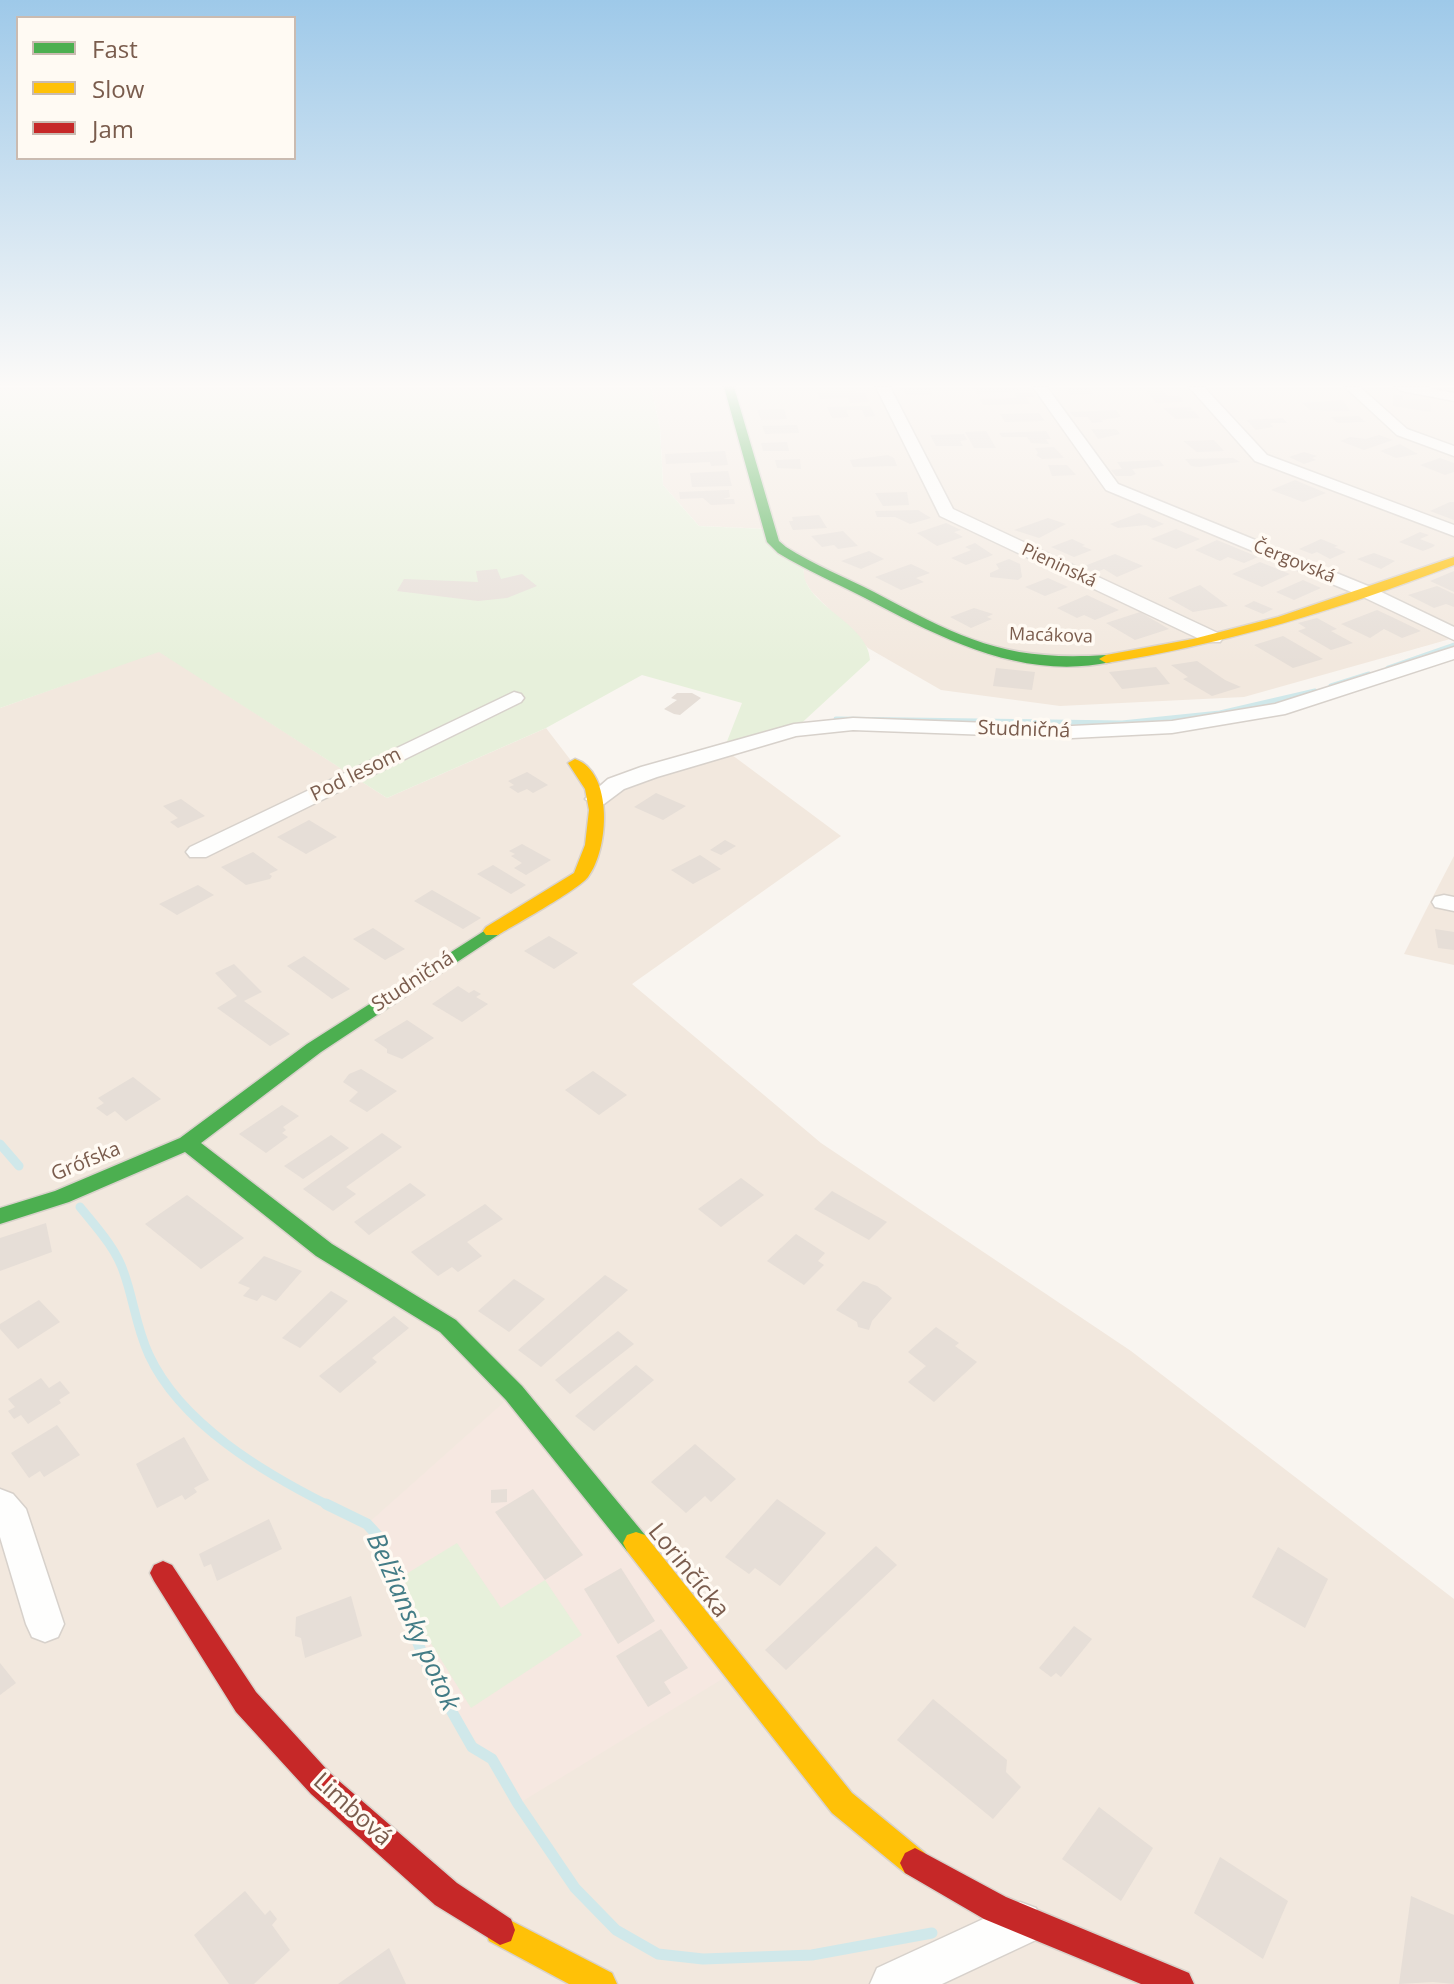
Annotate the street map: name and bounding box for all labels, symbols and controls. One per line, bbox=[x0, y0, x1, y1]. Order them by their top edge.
legend bbox=[16, 16, 296, 160]
text: Fast bbox=[92, 32, 138, 65]
text: Slow bbox=[92, 72, 144, 105]
text: Jam bbox=[92, 112, 134, 145]
street label: Čergovská bbox=[1250, 536, 1338, 588]
street label: Pieninská bbox=[1018, 539, 1100, 593]
street label: Macákova bbox=[1009, 624, 1093, 648]
street label: Studničná bbox=[977, 716, 1071, 744]
street label: Pod lesom bbox=[307, 743, 405, 807]
street label: Studničná bbox=[368, 947, 458, 1017]
street label: Grófska bbox=[48, 1137, 124, 1187]
street label: Lorinčícka bbox=[641, 1518, 735, 1624]
water label: Belžiansky potok bbox=[359, 1528, 465, 1716]
street label: Limbová bbox=[307, 1767, 397, 1853]

